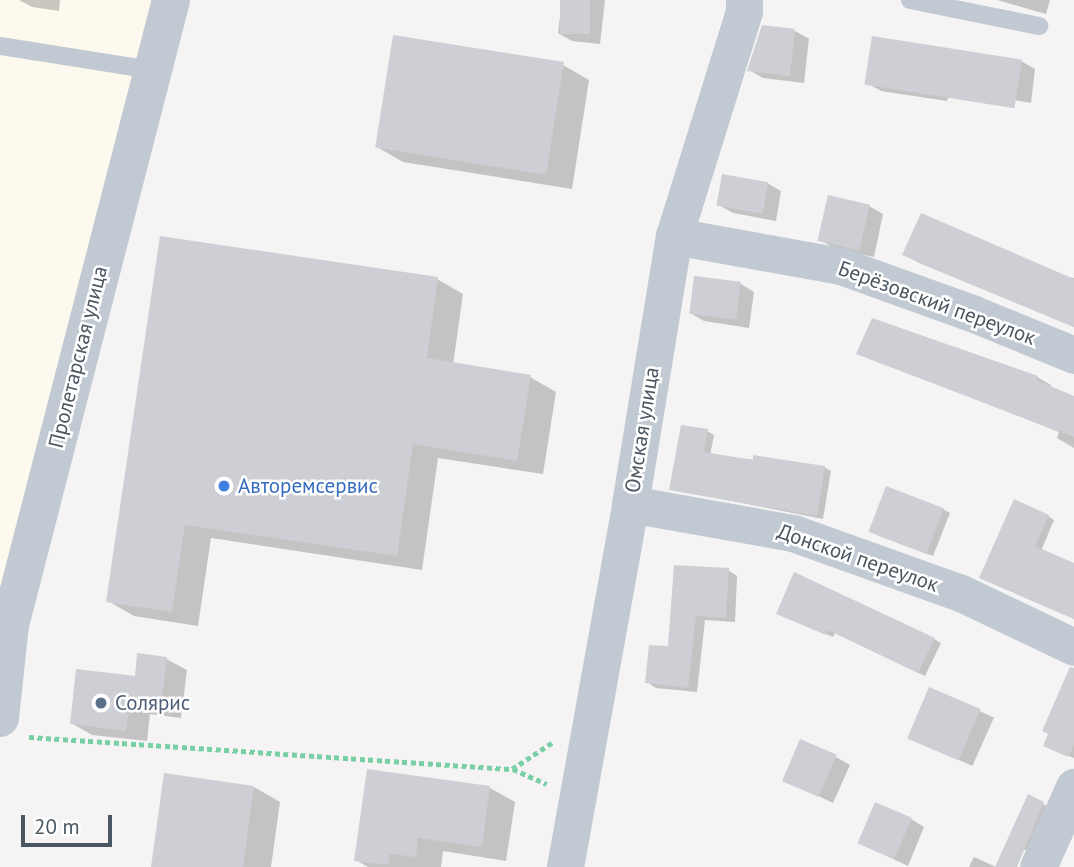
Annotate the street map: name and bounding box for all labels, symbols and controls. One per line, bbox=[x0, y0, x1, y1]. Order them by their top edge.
street label: Берёзовский переулок bbox=[835, 256, 1039, 350]
street label: Пролетарская улица bbox=[43, 263, 113, 451]
street label: Омская улица bbox=[620, 365, 664, 495]
place label: Авторемсервис bbox=[238, 473, 378, 499]
marker: Авторемсервис bbox=[216, 478, 232, 494]
street label: Донской переулок bbox=[774, 519, 942, 597]
place label: Солярис bbox=[115, 690, 190, 716]
marker: Солярис bbox=[93, 695, 109, 711]
scale bar bbox=[24, 800, 116, 844]
text: 20 m bbox=[34, 813, 80, 840]

